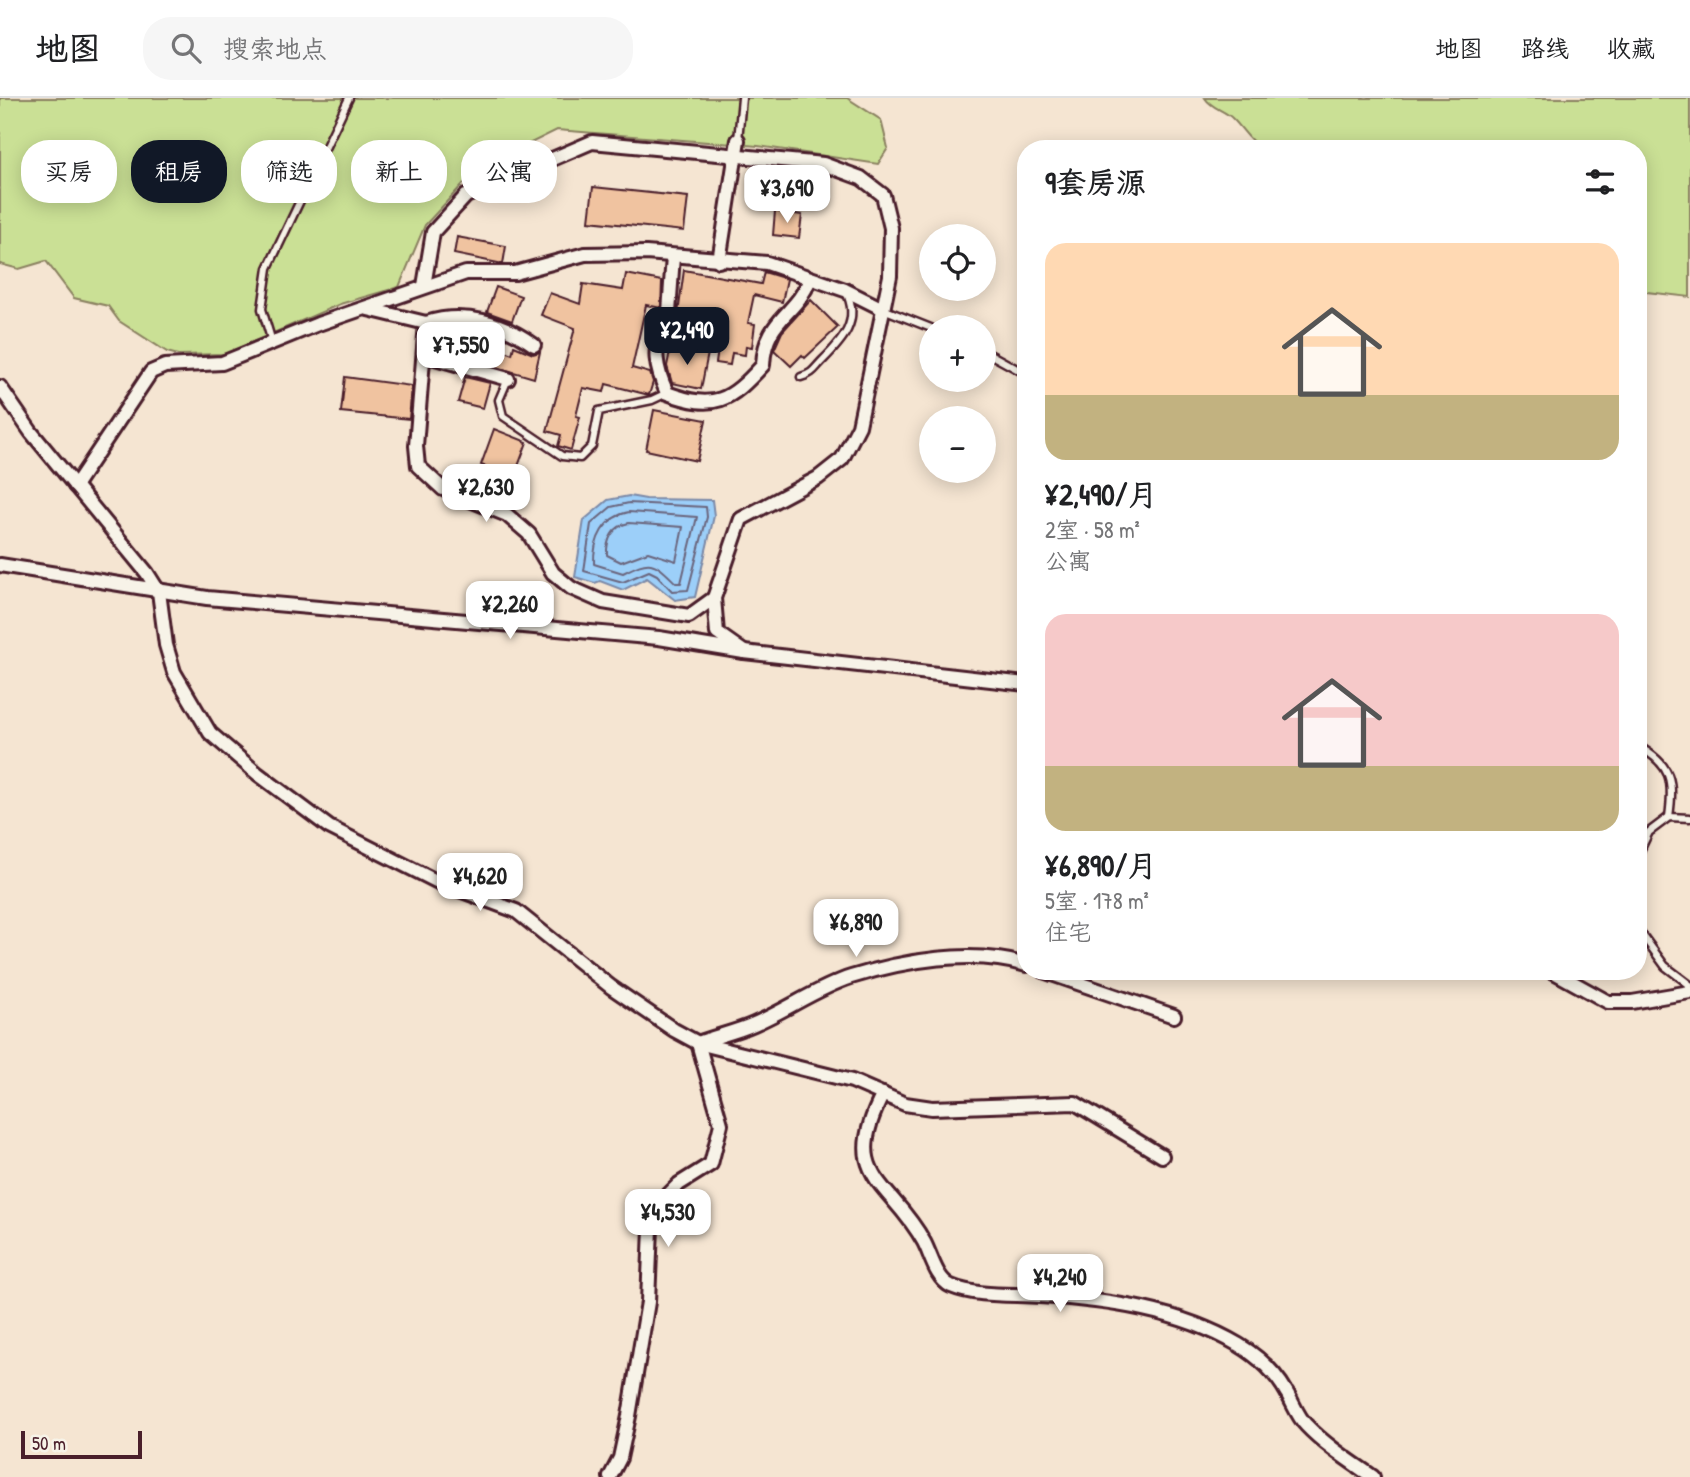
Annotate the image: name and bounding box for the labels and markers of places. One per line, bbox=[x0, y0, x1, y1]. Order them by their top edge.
pin: ¥3,690 bbox=[730, 166, 844, 225]
pin: ¥2,490 bbox=[630, 308, 744, 367]
pin: ¥7,550 bbox=[404, 322, 518, 382]
pin: ¥2,630 bbox=[429, 464, 543, 524]
pin: ¥2,260 bbox=[453, 582, 567, 641]
pin: ¥4,620 bbox=[423, 854, 537, 913]
pin: ¥6,890 bbox=[799, 900, 913, 959]
pin: ¥4,530 bbox=[611, 1190, 725, 1249]
pin: ¥4,240 bbox=[1003, 1254, 1117, 1314]

